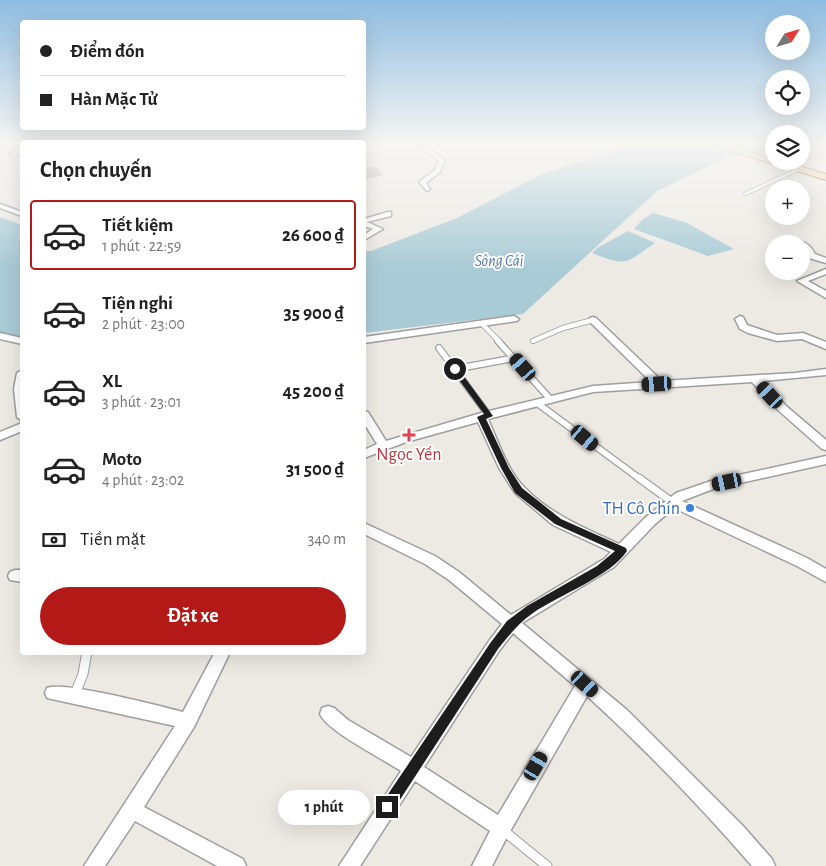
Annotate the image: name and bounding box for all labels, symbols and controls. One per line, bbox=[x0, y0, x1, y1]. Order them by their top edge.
north arrow bbox=[765, 15, 810, 60]
map controls bbox=[765, 15, 810, 280]
text: Điểm đón bbox=[70, 42, 144, 61]
button: locate bbox=[765, 70, 810, 115]
text: Hàn Mặc Tử bbox=[70, 90, 158, 109]
button: layers bbox=[765, 125, 810, 170]
text: Chọn chuyến bbox=[40, 159, 152, 181]
button: + bbox=[765, 180, 810, 225]
icon: car bbox=[42, 213, 87, 258]
text: Tiết kiệm bbox=[102, 216, 173, 235]
text: 26 600 ₫ bbox=[282, 226, 344, 245]
button: − bbox=[765, 235, 810, 280]
text: 1 phút · 22:59 bbox=[102, 238, 181, 254]
water label: Sông Cái bbox=[475, 253, 524, 269]
icon: car bbox=[42, 291, 87, 336]
text: Tiện nghi bbox=[102, 294, 173, 313]
text: 35 900 ₫ bbox=[284, 304, 344, 323]
text: 2 phút · 23:00 bbox=[102, 316, 185, 332]
car bbox=[507, 351, 538, 383]
route start bbox=[444, 358, 466, 380]
icon: car bbox=[42, 369, 87, 414]
text: XL bbox=[102, 372, 122, 391]
car bbox=[641, 376, 672, 392]
car bbox=[754, 379, 785, 411]
text: 45 200 ₫ bbox=[282, 382, 344, 401]
text: 3 phút · 23:01 bbox=[102, 394, 181, 410]
car bbox=[568, 423, 601, 453]
marker: Ngọc Yến bbox=[403, 429, 415, 441]
place label: Ngọc Yến bbox=[376, 445, 442, 464]
icon: car bbox=[42, 447, 87, 492]
text: Moto bbox=[102, 450, 142, 469]
text: 31 500 ₫ bbox=[286, 460, 344, 479]
text: 4 phút · 23:02 bbox=[102, 472, 184, 488]
car bbox=[710, 472, 743, 492]
place label: TH Cô Chín bbox=[603, 500, 680, 518]
marker: TH Cô Chín bbox=[684, 502, 696, 514]
icon: cash bbox=[40, 526, 68, 554]
text: Tiền mặt bbox=[80, 530, 146, 549]
text: 340 m bbox=[308, 531, 346, 547]
button: Đặt xe bbox=[40, 587, 346, 645]
car bbox=[568, 668, 601, 700]
car bbox=[522, 749, 549, 783]
callout: 1 phút bbox=[277, 790, 370, 824]
route end bbox=[376, 796, 398, 818]
text: 1 phút bbox=[305, 799, 343, 815]

